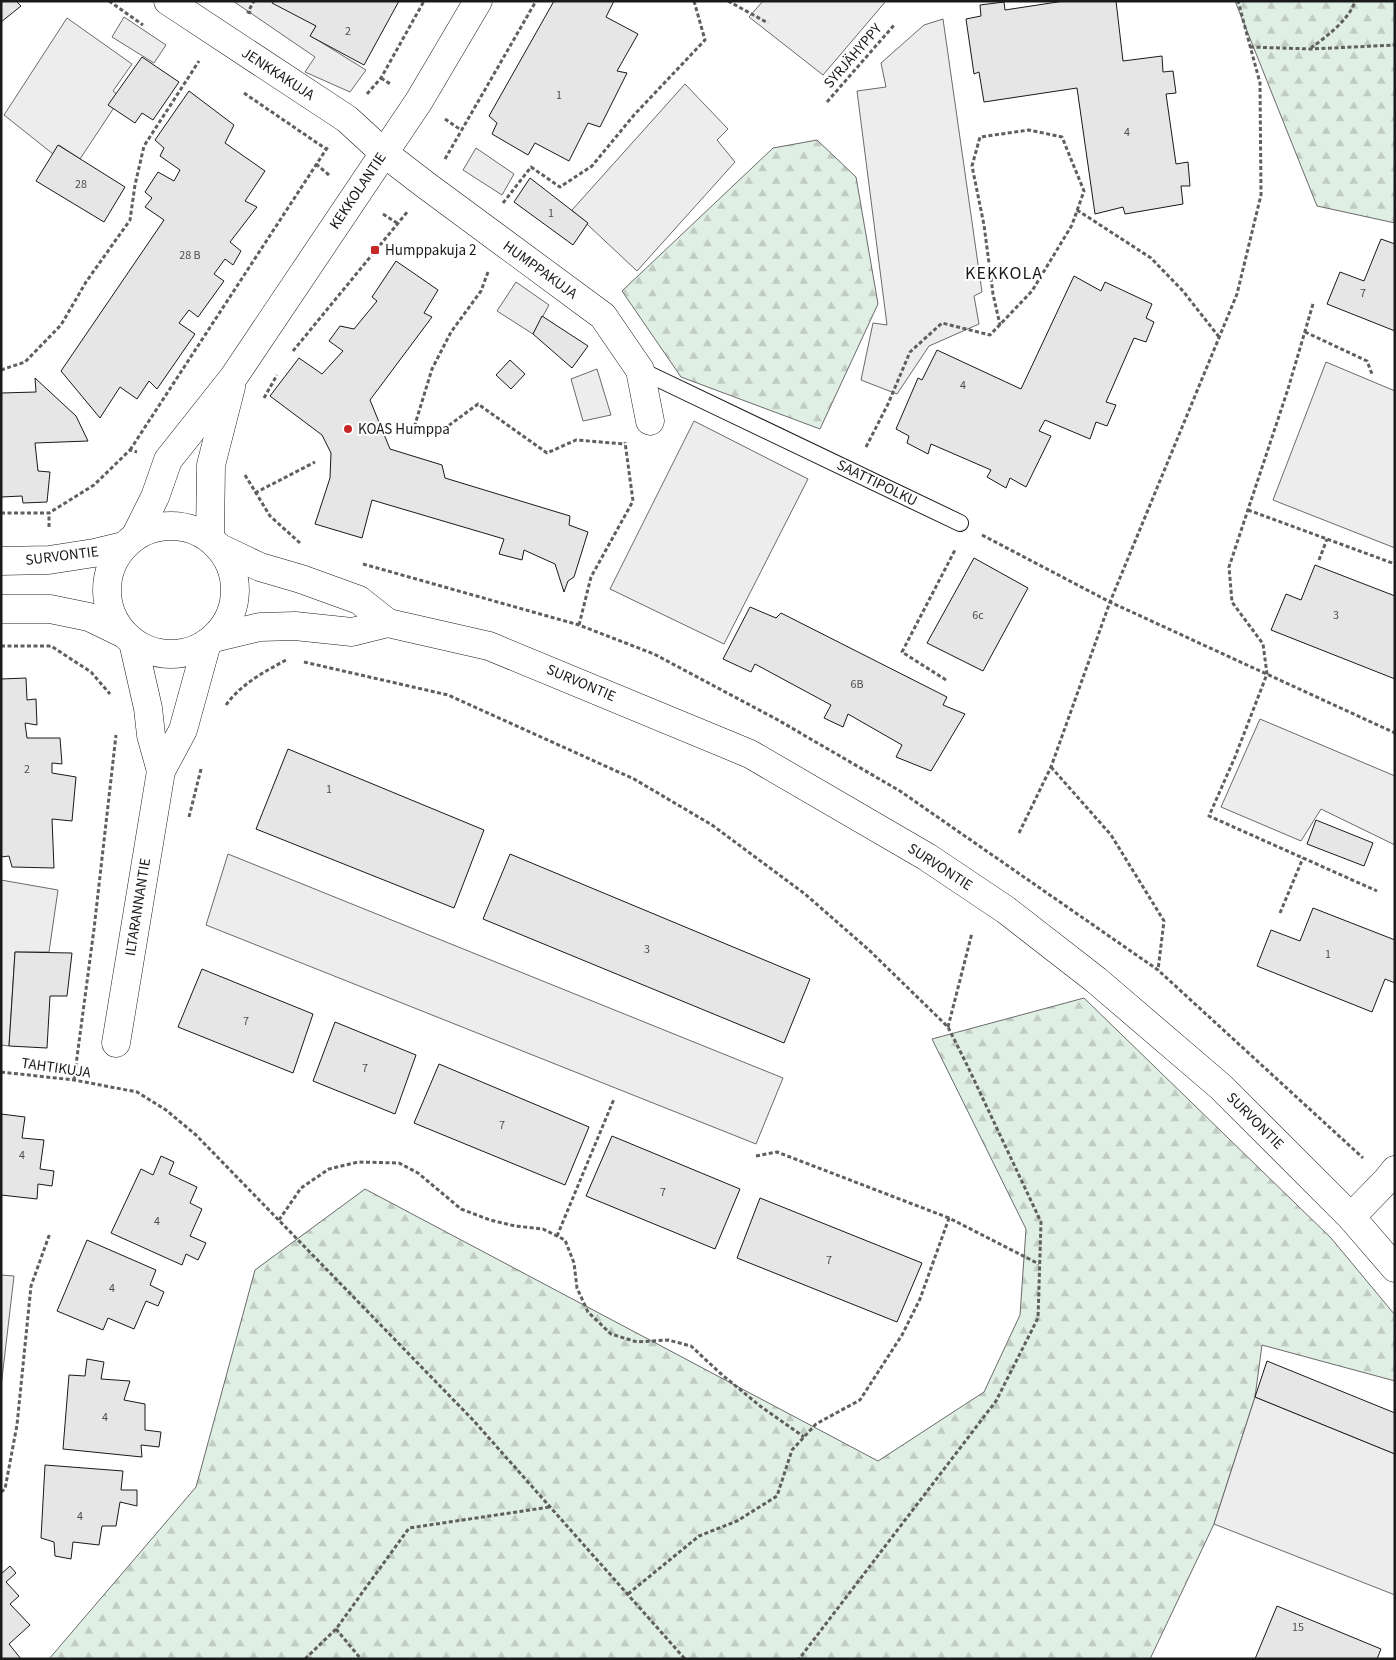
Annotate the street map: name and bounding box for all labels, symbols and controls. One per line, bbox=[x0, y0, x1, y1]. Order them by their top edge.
street label: SYRJÄHYPPY bbox=[819, 18, 888, 93]
house number: 2 bbox=[345, 23, 351, 40]
street label: JENKKAKUJA bbox=[238, 43, 319, 106]
house number: 1 bbox=[556, 87, 562, 104]
house number: 4 bbox=[1124, 124, 1130, 141]
street label: KEKKOLANTIE bbox=[324, 148, 392, 234]
house number: 28 bbox=[75, 176, 87, 193]
house number: 1 bbox=[548, 205, 554, 222]
street label: HUMPPAKUJA bbox=[498, 236, 582, 305]
place label: Humppakuja 2 bbox=[385, 240, 476, 261]
marker: Humppakuja 2 bbox=[369, 244, 381, 256]
house number: 28 B bbox=[179, 247, 201, 264]
district label: KEKKOLA bbox=[965, 261, 1043, 286]
house number: 7 bbox=[1360, 285, 1366, 302]
house number: 4 bbox=[960, 377, 966, 394]
place label: KOAS Humppa bbox=[358, 419, 450, 440]
marker: KOAS Humppa bbox=[342, 423, 354, 435]
street label: SAATTIPOLKU bbox=[833, 454, 921, 512]
street label: SURVONTIE bbox=[24, 541, 100, 571]
house number: 6c bbox=[972, 607, 984, 624]
house number: 3 bbox=[1333, 607, 1339, 624]
street label: SURVONTIE bbox=[543, 659, 619, 707]
house number: 6B bbox=[850, 676, 864, 693]
house number: 2 bbox=[24, 761, 30, 778]
house number: 1 bbox=[326, 781, 332, 798]
street label: SURVONTIE bbox=[903, 838, 977, 896]
street label: ILTARANNANTIE bbox=[120, 856, 156, 957]
house number: 3 bbox=[644, 941, 650, 958]
house number: 1 bbox=[1325, 946, 1331, 963]
house number: 7 bbox=[243, 1013, 249, 1030]
street label: TAHTIKUJA bbox=[20, 1053, 93, 1083]
house number: 7 bbox=[362, 1060, 368, 1077]
street label: SURVONTIE bbox=[1222, 1088, 1288, 1154]
house number: 7 bbox=[499, 1117, 505, 1134]
house number: 4 bbox=[19, 1147, 25, 1164]
house number: 7 bbox=[660, 1184, 666, 1201]
house number: 4 bbox=[154, 1213, 160, 1230]
house number: 7 bbox=[826, 1252, 832, 1269]
house number: 4 bbox=[109, 1280, 115, 1297]
house number: 4 bbox=[102, 1409, 108, 1426]
house number: 4 bbox=[77, 1508, 83, 1525]
house number: 15 bbox=[1292, 1619, 1304, 1636]

